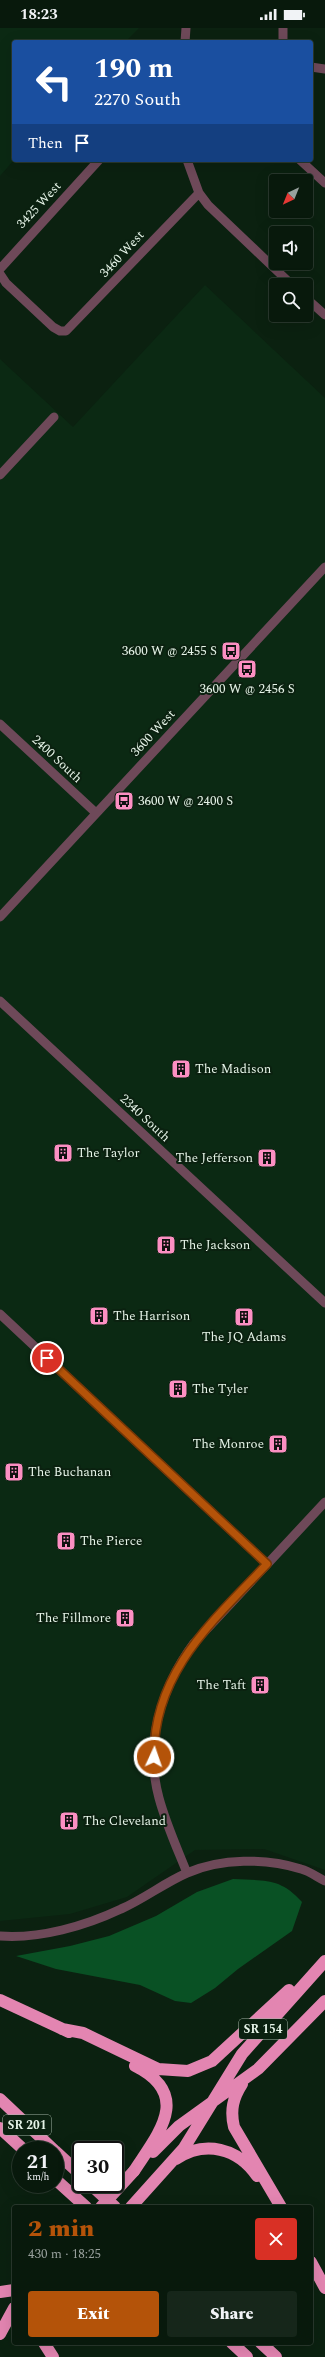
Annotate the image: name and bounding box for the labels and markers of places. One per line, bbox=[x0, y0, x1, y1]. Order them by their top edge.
bus stop icon: 3600 W @ 2455 S bbox=[220, 640, 242, 662]
place label: 3600 W @ 2455 S bbox=[122, 641, 217, 661]
bus stop icon: 3600 W @ 2456 S bbox=[236, 658, 258, 680]
place label: 3600 W @ 2456 S bbox=[199, 679, 295, 699]
bus stop icon: 3600 W @ 2400 S bbox=[113, 790, 135, 812]
place label: 3600 W @ 2400 S bbox=[138, 791, 233, 811]
building icon: The Madison bbox=[170, 1058, 192, 1080]
place label: The Madison bbox=[195, 1059, 272, 1079]
building icon: The Taylor bbox=[52, 1142, 74, 1164]
place label: The Taylor bbox=[77, 1143, 140, 1163]
building icon: The Jefferson bbox=[256, 1147, 278, 1169]
place label: The Jefferson bbox=[175, 1148, 253, 1168]
building icon: The Jackson bbox=[155, 1234, 177, 1256]
place label: The Jackson bbox=[180, 1235, 251, 1255]
building icon: The Harrison bbox=[88, 1305, 110, 1327]
place label: The Harrison bbox=[113, 1306, 191, 1326]
building icon: The JQ Adams bbox=[233, 1306, 255, 1328]
place label: The JQ Adams bbox=[202, 1327, 286, 1347]
pin bbox=[30, 1341, 64, 1375]
building icon: The Tyler bbox=[167, 1378, 189, 1400]
place label: The Tyler bbox=[192, 1379, 248, 1399]
building icon: The Monroe bbox=[267, 1433, 289, 1455]
place label: The Monroe bbox=[193, 1434, 264, 1454]
building icon: The Buchanan bbox=[3, 1461, 25, 1483]
place label: The Buchanan bbox=[28, 1462, 112, 1482]
building icon: The Pierce bbox=[55, 1530, 77, 1552]
place label: The Pierce bbox=[80, 1531, 142, 1551]
building icon: The Fillmore bbox=[114, 1607, 136, 1629]
place label: The Fillmore bbox=[36, 1608, 111, 1628]
building icon: The Taft bbox=[249, 1674, 271, 1696]
place label: The Taft bbox=[197, 1675, 246, 1695]
building icon: The Cleveland bbox=[58, 1810, 80, 1832]
place label: The Cleveland bbox=[83, 1811, 166, 1831]

